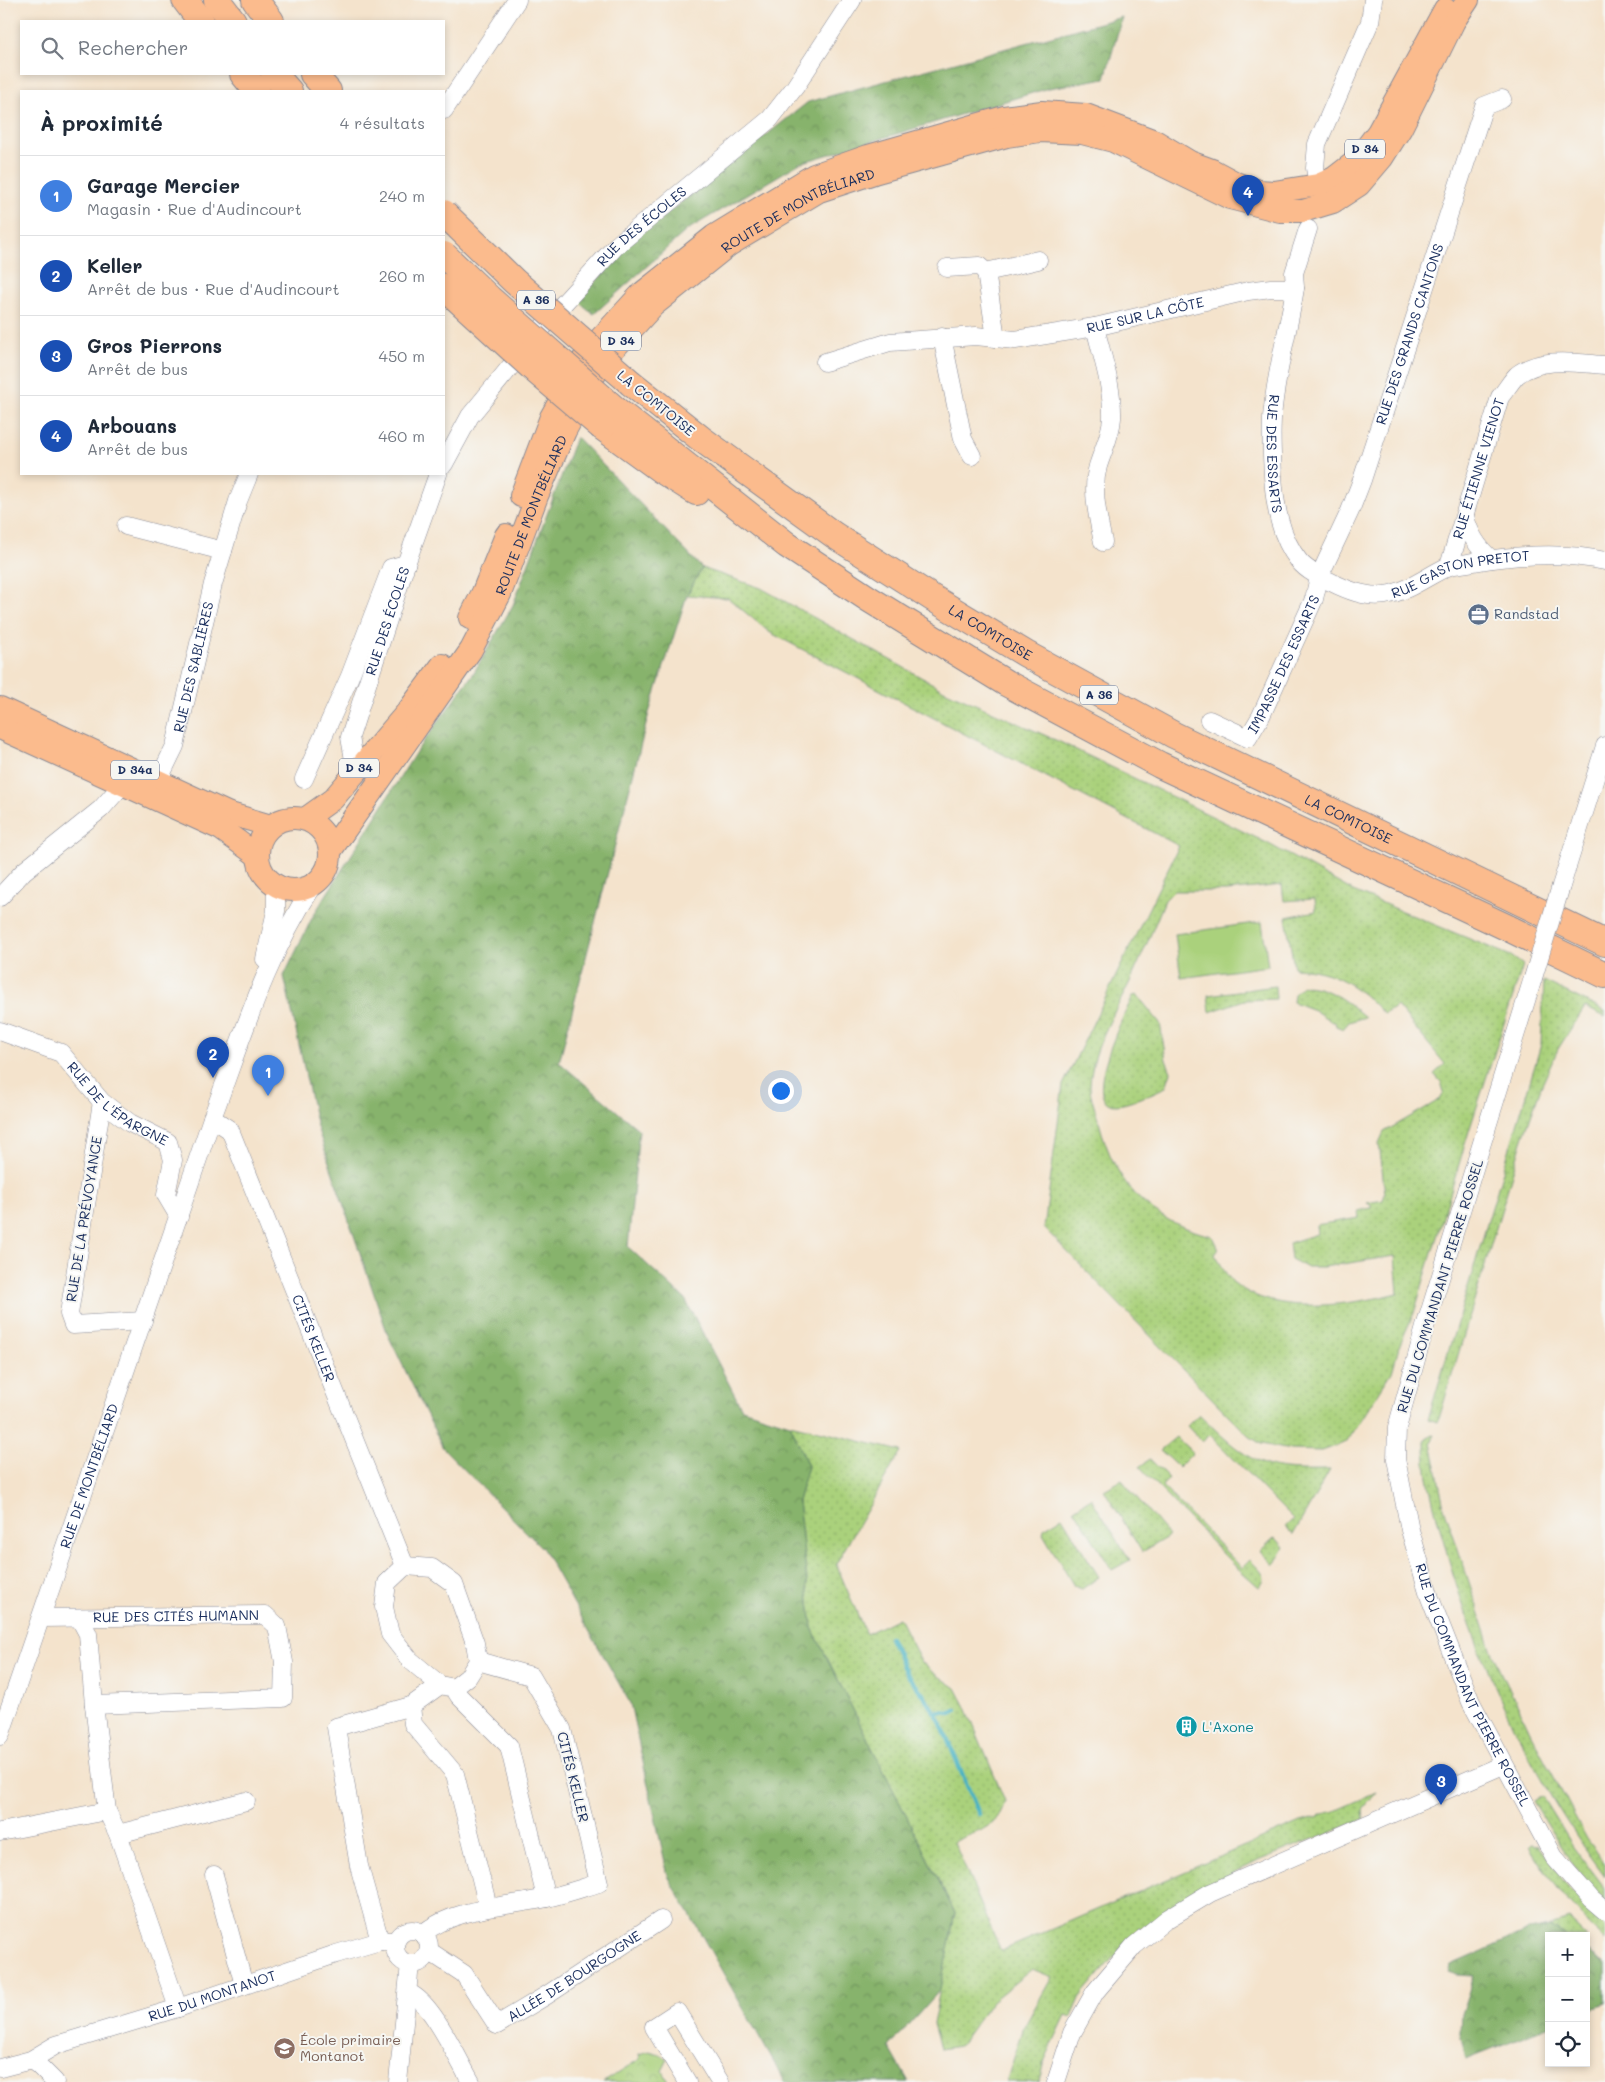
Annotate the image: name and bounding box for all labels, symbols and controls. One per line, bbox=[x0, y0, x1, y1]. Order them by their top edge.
search box bbox=[20, 20, 445, 75]
icon: search bbox=[38, 34, 66, 62]
text: Rechercher bbox=[78, 35, 188, 60]
text: À proximité bbox=[40, 109, 163, 136]
text: 4 résultats bbox=[340, 112, 425, 133]
road number: D 34 bbox=[1345, 140, 1385, 158]
street label: ROUTE DE MONTBÉLIARD bbox=[717, 163, 877, 257]
text: Garage Mercier bbox=[87, 173, 240, 198]
pin: 4 bbox=[1232, 175, 1264, 216]
street label: RUE DES ÉCOLES bbox=[592, 182, 690, 270]
text: 1 bbox=[52, 185, 60, 206]
text: 240 m bbox=[379, 185, 425, 206]
text: Magasin · Rue d'Audincourt bbox=[87, 198, 302, 219]
street label: RUE DES GRANDS CANTONS bbox=[1371, 241, 1448, 427]
text: Keller bbox=[87, 253, 142, 278]
text: 2 bbox=[52, 265, 60, 286]
text: 260 m bbox=[379, 265, 425, 286]
text: Arrêt de bus · Rue d'Audincourt bbox=[87, 278, 339, 299]
road number: A 36 bbox=[517, 290, 555, 310]
street label: RUE SUR LA CÔTE bbox=[1085, 292, 1206, 337]
road number: D 34 bbox=[601, 332, 641, 351]
text: Gros Pierrons bbox=[87, 333, 222, 358]
text: 3 bbox=[51, 345, 61, 366]
text: 450 m bbox=[379, 345, 425, 366]
text: Arrêt de bus bbox=[87, 358, 188, 379]
street label: LA COMTOISE bbox=[614, 365, 699, 440]
street label: RUE DES ESSARTS bbox=[1262, 393, 1288, 515]
street label: RUE ÉTIENNE VIENOT bbox=[1448, 395, 1508, 541]
text: Arbouans bbox=[87, 413, 177, 438]
text: 4 bbox=[51, 425, 61, 446]
text: 460 m bbox=[378, 425, 425, 446]
street label: ROUTE DE MONTBÉLIARD bbox=[490, 432, 571, 598]
text: Arrêt de bus bbox=[87, 438, 188, 459]
street label: RUE GASTON PRETOT bbox=[1389, 546, 1530, 602]
street label: RUE DES ÉCOLES bbox=[361, 564, 414, 678]
street label: IMPASSE DES ESSARTS bbox=[1243, 592, 1324, 737]
street label: RUE DES SABLIÈRES bbox=[169, 600, 218, 734]
street label: LA COMTOISE bbox=[945, 600, 1036, 665]
office icon: Randstad bbox=[1466, 602, 1490, 626]
place label: Randstad bbox=[1494, 604, 1559, 623]
road number: A 36 bbox=[1080, 686, 1118, 704]
road number: D 34 bbox=[339, 758, 379, 778]
road number: D 34a bbox=[111, 760, 159, 780]
street label: LA COMTOISE bbox=[1302, 790, 1395, 848]
pin: 2 bbox=[197, 1037, 229, 1078]
pin: 1 bbox=[252, 1055, 284, 1096]
street label: RUE DE L'ÉPARGNE bbox=[63, 1057, 172, 1150]
your location bbox=[768, 1078, 794, 1104]
street label: RUE DE LA PRÉVOYANCE bbox=[61, 1135, 106, 1303]
street label: RUE DU COMMANDANT PIERRE ROSSEL bbox=[1392, 1156, 1487, 1415]
street label: CITÉS KELLER bbox=[288, 1292, 340, 1385]
street label: RUE DE MONTBÉLIARD bbox=[55, 1401, 122, 1551]
street label: RUE DU COMMANDANT PIERRE ROSSEL bbox=[1411, 1561, 1535, 1810]
street label: RUE DES CITÉS HUMANN bbox=[93, 1605, 259, 1626]
building icon: L'Axone bbox=[1174, 1715, 1198, 1739]
place label: L'Axone bbox=[1202, 1717, 1254, 1736]
street label: CITÉS KELLER bbox=[553, 1730, 594, 1824]
pin: 3 bbox=[1425, 1764, 1457, 1805]
street label: ALLÉE DE BOURGOGNE bbox=[504, 1926, 645, 2026]
map controls bbox=[1545, 1932, 1590, 2067]
button: + bbox=[1545, 1932, 1590, 1977]
street label: RUE DU MONTANOT bbox=[146, 1965, 279, 2025]
button: − bbox=[1545, 1977, 1590, 2022]
button: locate bbox=[1545, 2022, 1590, 2067]
place label: École primaire Montanot bbox=[300, 2030, 401, 2065]
school or university icon: École primaire Montanot bbox=[272, 2036, 296, 2060]

